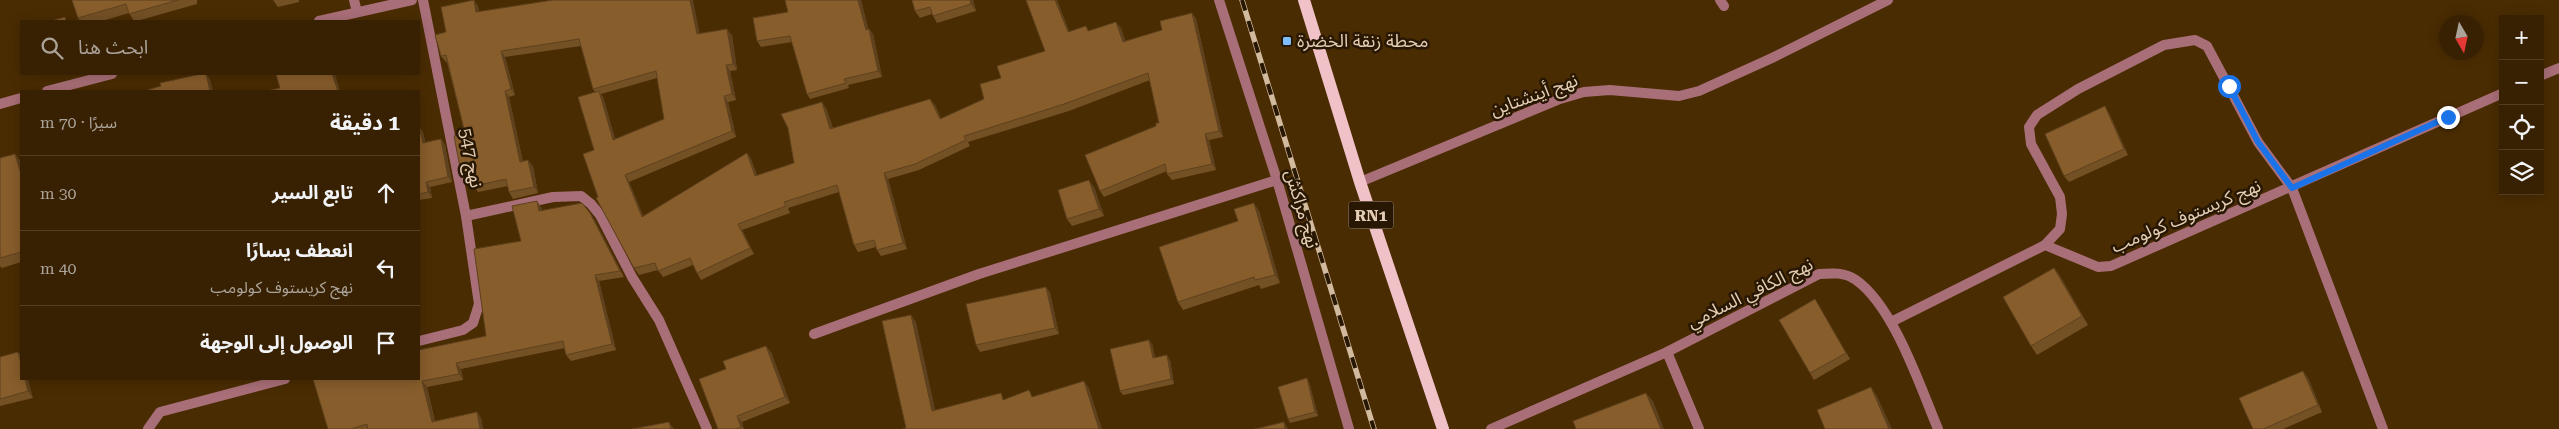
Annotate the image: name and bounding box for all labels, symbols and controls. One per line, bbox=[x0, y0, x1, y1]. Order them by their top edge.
north arrow bbox=[2439, 15, 2484, 60]
map controls bbox=[2499, 15, 2544, 195]
button: + bbox=[2499, 15, 2544, 60]
search box bbox=[20, 20, 420, 75]
place label: محطة زنقة الخضرة bbox=[1297, 30, 1428, 52]
icon: search bbox=[38, 34, 66, 62]
marker: محطة زنقة الخضرة bbox=[1281, 35, 1293, 47]
text: ابحث هنا bbox=[78, 36, 148, 59]
button: − bbox=[2499, 60, 2544, 105]
street label: نهج أينشتاين bbox=[1487, 69, 1582, 123]
route start bbox=[2218, 75, 2241, 98]
button: locate bbox=[2499, 105, 2544, 150]
route end bbox=[2437, 106, 2460, 129]
text: 1 دقيقة bbox=[330, 111, 400, 135]
text: سيرًا · 70 m bbox=[40, 113, 117, 132]
street label: نهج 547 bbox=[452, 126, 488, 190]
button: layers bbox=[2499, 150, 2544, 195]
street label: نهج مراكش bbox=[1278, 167, 1324, 251]
street label: نهج كريستوف كولومب bbox=[2108, 175, 2265, 259]
icon: ahead bbox=[372, 179, 400, 207]
text: تابع السير bbox=[272, 181, 353, 204]
text: 30 m bbox=[40, 184, 77, 203]
road number: RN1 bbox=[1348, 202, 1394, 228]
text: انعطف يسارًا bbox=[246, 239, 353, 262]
street label: نهج الكافي السلامي bbox=[1684, 253, 1817, 335]
icon: left bbox=[372, 254, 400, 282]
text: 40 m bbox=[40, 259, 77, 278]
text: نهج كريستوف كولومب bbox=[210, 278, 353, 297]
icon: arrive bbox=[372, 329, 400, 357]
text: الوصول إلى الوجهة bbox=[200, 331, 353, 354]

